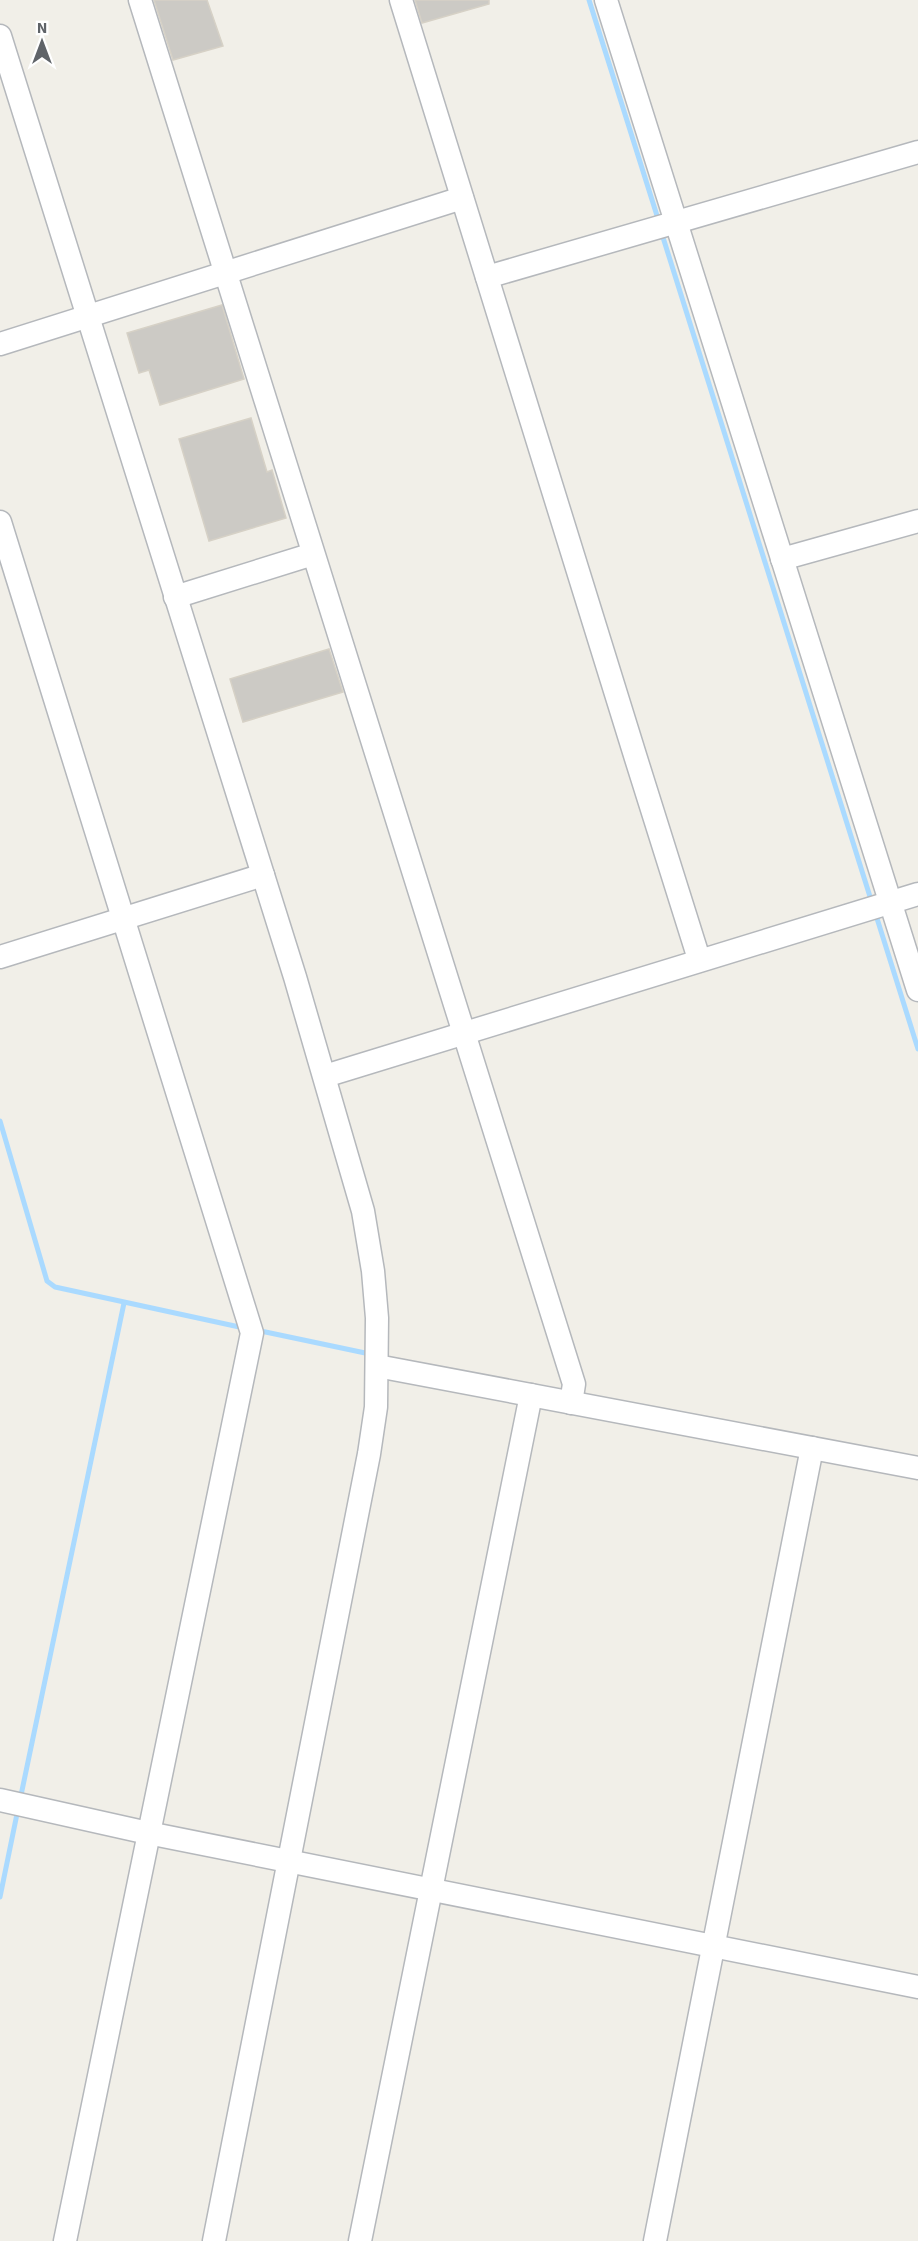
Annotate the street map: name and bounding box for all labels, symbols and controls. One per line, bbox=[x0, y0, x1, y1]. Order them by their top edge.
north arrow bbox=[12, 12, 72, 72]
text: N bbox=[37, 17, 47, 39]

